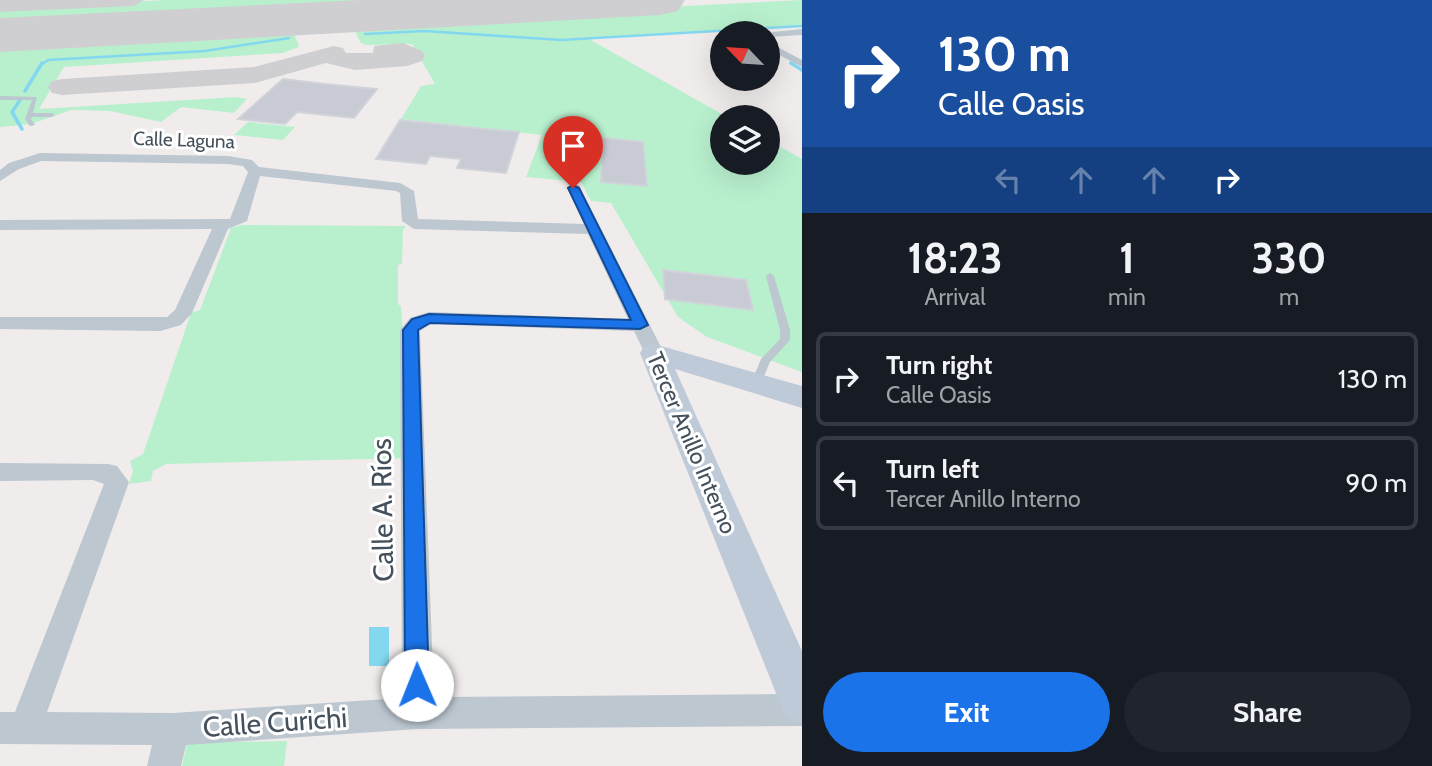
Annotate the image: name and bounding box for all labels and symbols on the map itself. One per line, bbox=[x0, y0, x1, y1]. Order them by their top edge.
north arrow bbox=[710, 21, 780, 91]
pin bbox=[543, 116, 603, 188]
street label: Calle Laguna bbox=[133, 127, 235, 153]
street label: Tercer Anillo Interno bbox=[641, 348, 743, 538]
street label: Calle A. Ríos bbox=[364, 438, 400, 582]
position arrow bbox=[380, 648, 454, 722]
street label: Calle Curichi bbox=[202, 700, 348, 744]

